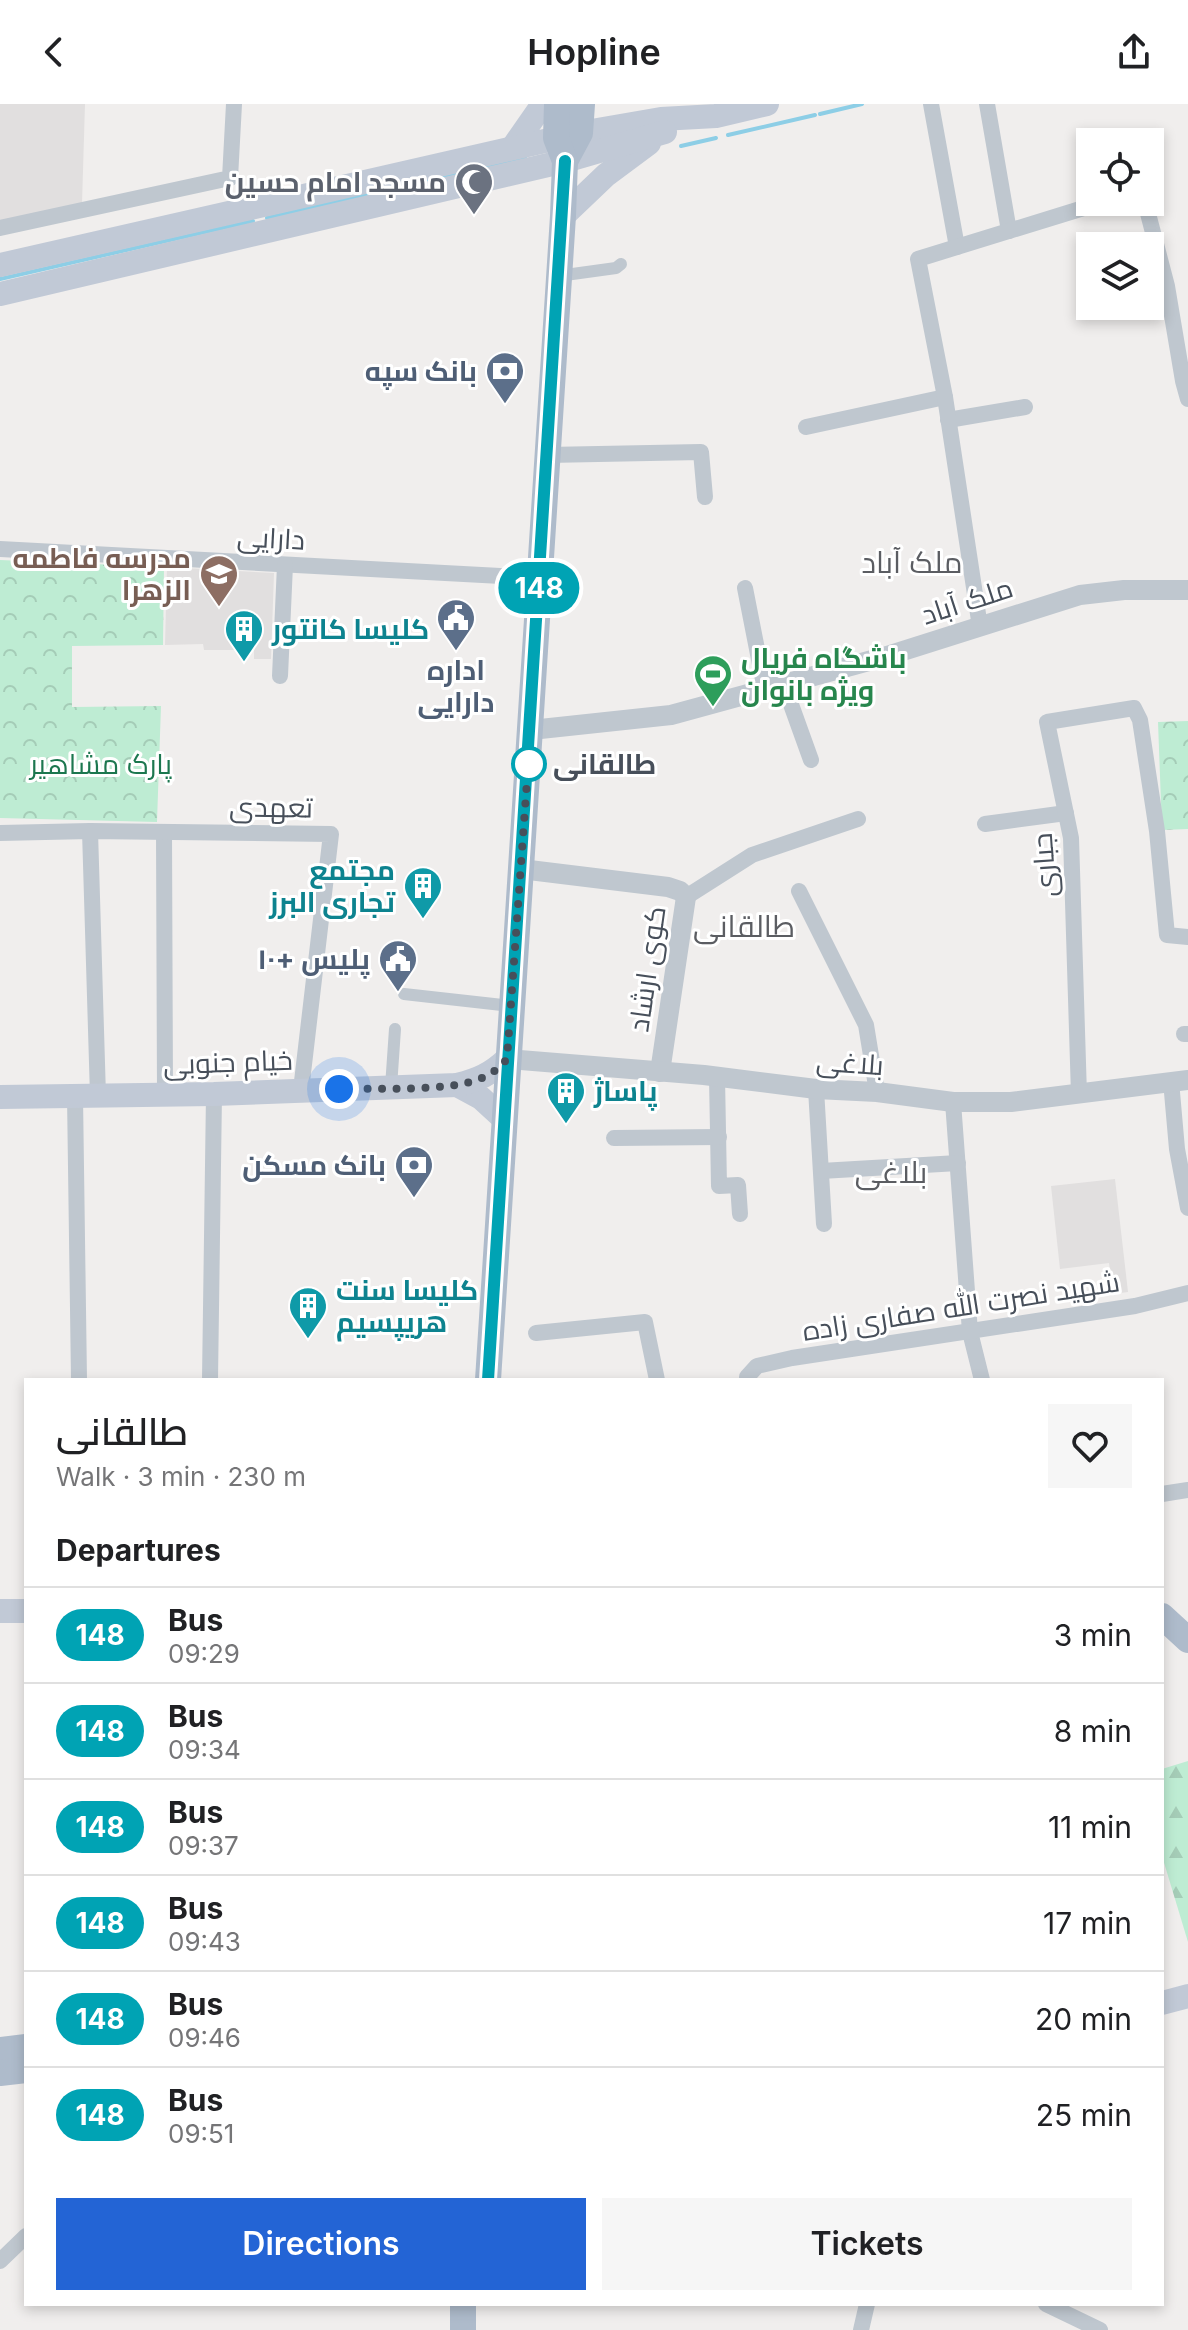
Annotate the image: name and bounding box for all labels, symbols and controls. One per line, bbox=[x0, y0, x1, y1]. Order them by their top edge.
icon: back bbox=[32, 30, 76, 74]
text: Hopline bbox=[527, 30, 661, 74]
icon: share bbox=[1112, 30, 1156, 74]
map controls bbox=[1076, 128, 1164, 320]
button: locate bbox=[1076, 128, 1164, 216]
mosque icon: مسجد امام حسین bbox=[453, 161, 495, 216]
place label: مسجد امام حسین bbox=[225, 165, 446, 202]
button: layers bbox=[1076, 232, 1164, 320]
bank icon: بانک سپه bbox=[484, 350, 526, 405]
place label: بانک سپه bbox=[365, 354, 477, 390]
street label: دارایی bbox=[236, 519, 306, 557]
place label: مدرسه فاطمه الزهرا bbox=[13, 541, 191, 607]
district label: ملک آباد bbox=[862, 544, 962, 580]
school or university icon: مدرسه فاطمه الزهرا bbox=[198, 553, 240, 608]
line badge: 148 bbox=[493, 562, 585, 614]
street label: ملک آباد bbox=[917, 570, 1017, 632]
text: 148 bbox=[514, 571, 564, 605]
public building icon: اداره دارایی bbox=[435, 597, 477, 652]
building icon: کلیسا کانتور bbox=[223, 608, 265, 663]
place label: کلیسا کانتور bbox=[271, 612, 429, 646]
place label: باشگاه فریال ویژه بانوان bbox=[741, 641, 907, 707]
place label: اداره دارایی bbox=[418, 653, 494, 719]
sports icon: باشگاه فریال ویژه بانوان bbox=[692, 653, 734, 708]
park label: پارک مشاهیر bbox=[28, 747, 173, 783]
marker: طالقانی bbox=[512, 747, 546, 781]
place label: طالقانی bbox=[553, 747, 656, 781]
street label: تعهدی bbox=[229, 789, 314, 825]
street label: جباری bbox=[1025, 832, 1063, 898]
place label: مجتمع تجاری البرز bbox=[268, 853, 396, 919]
building icon: مجتمع تجاری البرز bbox=[402, 865, 444, 920]
street label: کوی ارشاد bbox=[621, 904, 673, 1034]
district label: طالقانی bbox=[693, 908, 795, 945]
public building icon: پلیس +۱۰ bbox=[377, 938, 419, 993]
place label: پلیس +۱۰ bbox=[257, 942, 370, 979]
street label: خیام جنوبی bbox=[163, 1043, 293, 1084]
street label: بلاغی bbox=[815, 1044, 885, 1082]
your location bbox=[319, 1069, 359, 1109]
building icon: پاساژ bbox=[545, 1070, 587, 1125]
place label: پاساژ bbox=[593, 1074, 658, 1111]
bank icon: بانک مسکن bbox=[393, 1144, 435, 1199]
place label: بانک مسکن bbox=[242, 1148, 386, 1182]
district label: بلاغی bbox=[855, 1154, 927, 1191]
street label: شهید نصرت الله صفاری زاده bbox=[800, 1263, 1122, 1348]
place label: کلیسا سنت هریپسیم bbox=[336, 1273, 478, 1342]
building icon: کلیسا سنت هریپسیم bbox=[287, 1285, 329, 1340]
button: heart bbox=[1048, 1404, 1132, 1488]
text: طالقانی bbox=[56, 1408, 188, 1454]
text: Walk · 3 min · 230 m bbox=[56, 1461, 306, 1492]
text: Departures bbox=[56, 1532, 221, 1568]
text: Bus bbox=[168, 1602, 223, 1638]
text: 3 min bbox=[1054, 1617, 1132, 1653]
text: 148 bbox=[75, 1618, 125, 1652]
text: 09:29 bbox=[168, 1638, 240, 1669]
text: Bus bbox=[168, 1698, 223, 1734]
text: 8 min bbox=[1054, 1713, 1132, 1749]
text: 148 bbox=[75, 1714, 125, 1748]
text: 09:34 bbox=[168, 1734, 241, 1765]
text: Bus bbox=[168, 1794, 223, 1830]
text: 11 min bbox=[1048, 1809, 1132, 1845]
text: 148 bbox=[75, 1810, 125, 1844]
text: 09:37 bbox=[168, 1830, 239, 1861]
text: Bus bbox=[168, 1890, 223, 1926]
text: 17 min bbox=[1043, 1905, 1132, 1941]
text: 148 bbox=[75, 1906, 125, 1940]
text: 09:43 bbox=[168, 1926, 241, 1957]
text: Bus bbox=[168, 1986, 223, 2022]
text: 20 min bbox=[1035, 2001, 1132, 2037]
text: 148 bbox=[75, 2002, 125, 2036]
text: 09:46 bbox=[168, 2022, 241, 2053]
text: Bus bbox=[168, 2082, 223, 2118]
text: 25 min bbox=[1036, 2097, 1132, 2133]
text: 148 bbox=[75, 2098, 125, 2132]
text: 09:51 bbox=[168, 2118, 234, 2149]
button: Directions bbox=[56, 2198, 586, 2290]
button: Tickets bbox=[602, 2198, 1132, 2290]

